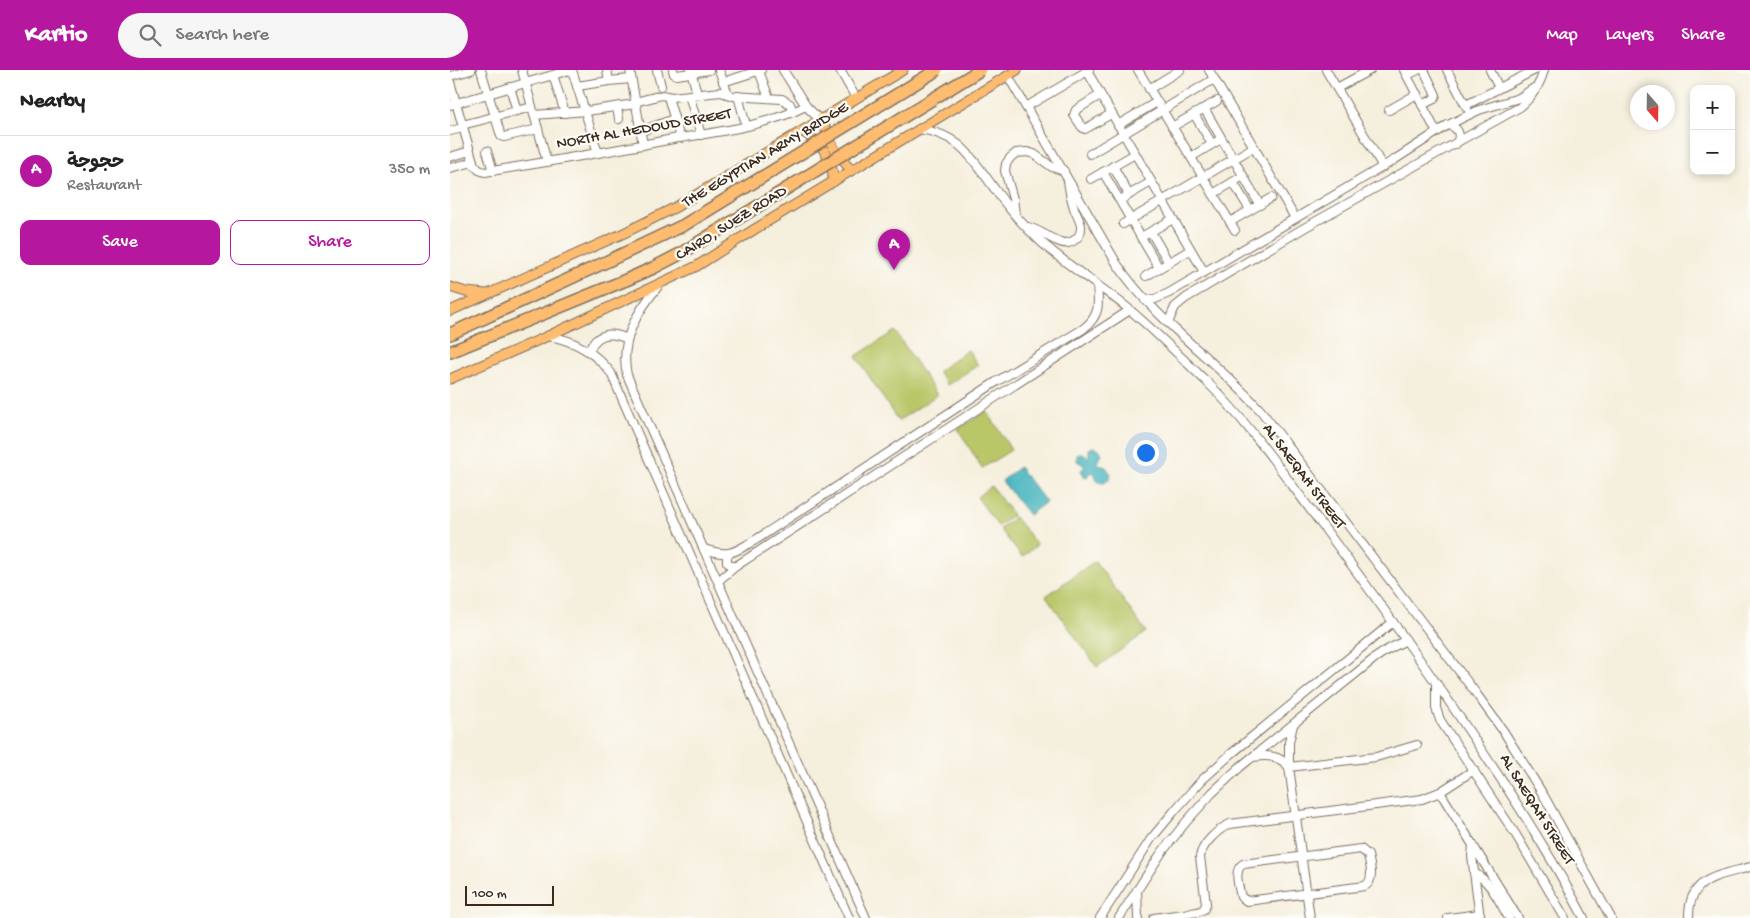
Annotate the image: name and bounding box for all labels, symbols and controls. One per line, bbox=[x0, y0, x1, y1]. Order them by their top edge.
search box bbox=[118, 13, 468, 58]
text: Kartio bbox=[25, 21, 88, 50]
icon: search bbox=[136, 21, 164, 49]
text: Search here bbox=[176, 24, 269, 47]
text: Map bbox=[1546, 25, 1578, 46]
text: Layers bbox=[1606, 25, 1653, 46]
text: Share bbox=[1681, 25, 1725, 46]
north arrow bbox=[1630, 85, 1675, 130]
map controls bbox=[1690, 85, 1735, 175]
button: + bbox=[1690, 85, 1735, 130]
text: Nearby bbox=[20, 90, 85, 115]
street label: THE EGYPTIAN ARMY BRIDGE bbox=[679, 98, 853, 214]
street label: NORTH AL HEDOUD STREET bbox=[555, 105, 734, 155]
button: − bbox=[1690, 130, 1735, 175]
text: حجوجة bbox=[67, 152, 124, 175]
text: A bbox=[31, 161, 41, 180]
text: 350 m bbox=[389, 161, 430, 180]
text: Restaurant bbox=[67, 177, 141, 196]
street label: CAIRO, SUEZ ROAD bbox=[673, 182, 792, 266]
button: Save bbox=[20, 220, 220, 265]
button: Share bbox=[230, 220, 430, 265]
pin: A bbox=[878, 229, 910, 270]
street label: AL SAEQAH STREET bbox=[1257, 421, 1349, 534]
your location bbox=[1133, 440, 1159, 466]
street label: AL SAEQAH STREET bbox=[1494, 751, 1578, 870]
scale bar bbox=[465, 883, 554, 906]
text: 100 m bbox=[472, 886, 507, 903]

